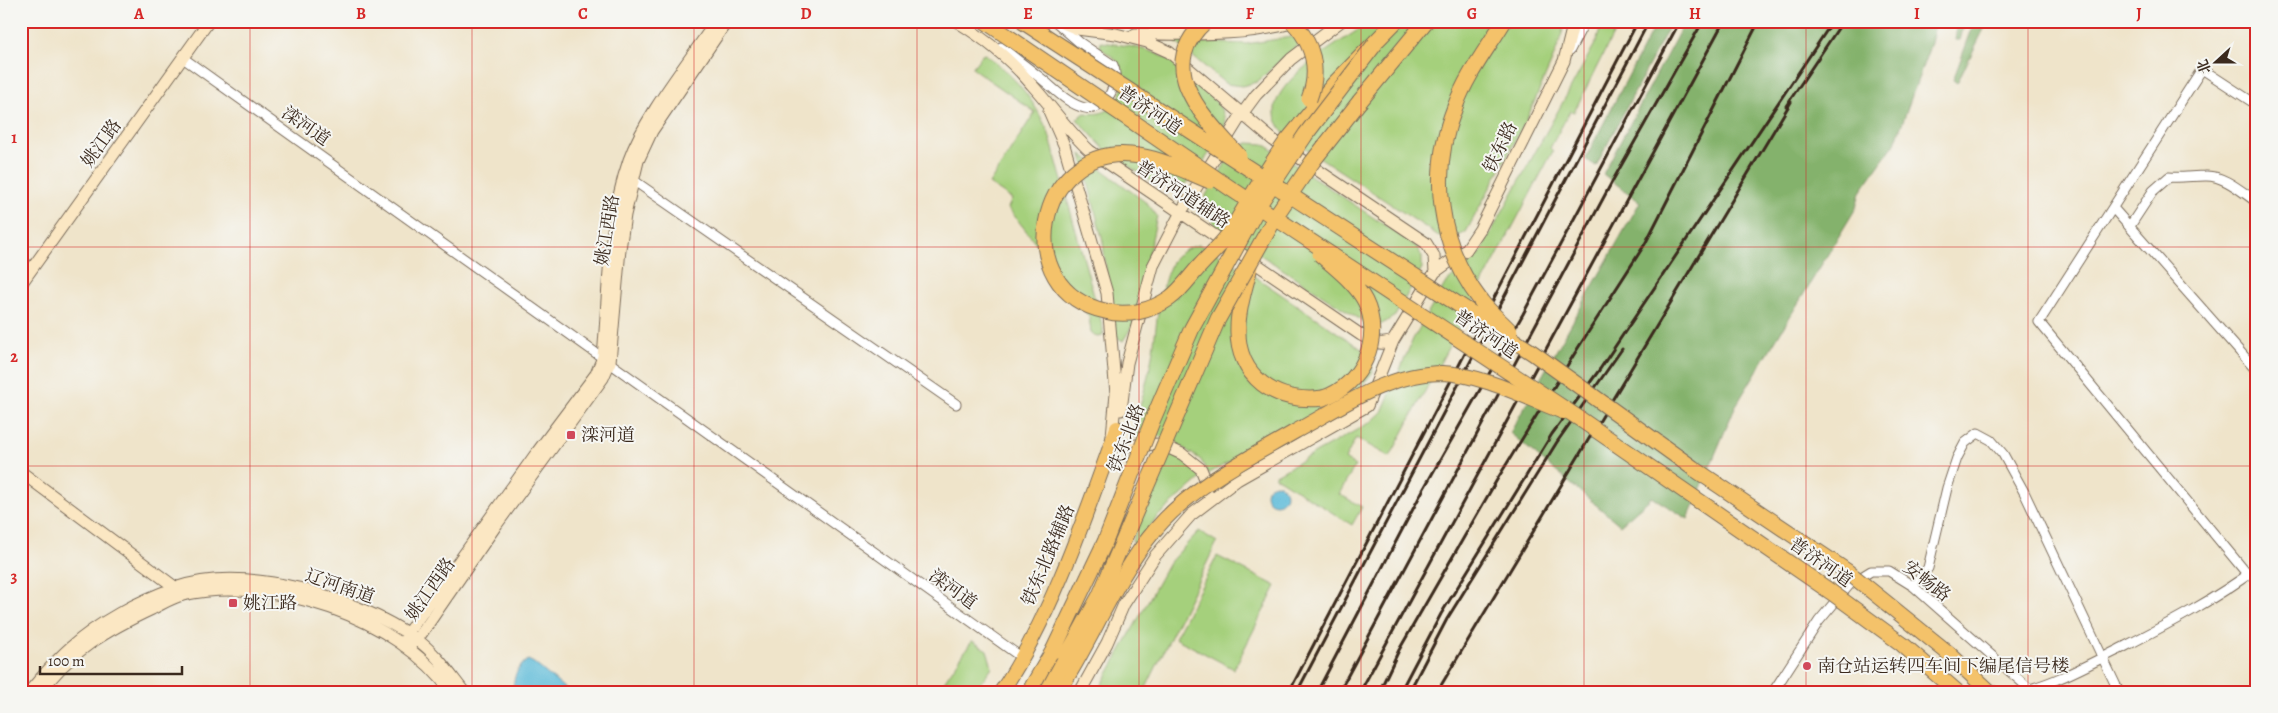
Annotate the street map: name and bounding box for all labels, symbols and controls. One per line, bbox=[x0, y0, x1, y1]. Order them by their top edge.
text: A bbox=[133, 3, 145, 25]
text: B bbox=[356, 3, 366, 25]
text: C bbox=[578, 3, 588, 25]
text: D bbox=[800, 3, 812, 25]
text: E bbox=[1023, 3, 1033, 25]
text: F bbox=[1246, 3, 1255, 25]
text: G bbox=[1467, 3, 1477, 25]
text: H bbox=[1689, 3, 1701, 25]
text: I bbox=[1914, 3, 1920, 25]
text: J bbox=[2136, 3, 2142, 25]
north arrow bbox=[2190, 38, 2240, 88]
text: 北 bbox=[2193, 57, 2216, 76]
street label: 普济河道 bbox=[1113, 80, 1187, 140]
street label: 滦河道 bbox=[277, 101, 335, 151]
street label: 姚江路 bbox=[75, 114, 127, 172]
street label: 铁东路 bbox=[1477, 117, 1523, 177]
text: 1 bbox=[11, 127, 17, 149]
street label: 普济河道辅路 bbox=[1131, 155, 1235, 233]
street label: 姚江西路 bbox=[590, 193, 624, 267]
street label: 普济河道 bbox=[1449, 304, 1523, 364]
text: 2 bbox=[10, 346, 18, 368]
street label: 铁东北路 bbox=[1102, 400, 1150, 476]
place label: 滦河道 bbox=[581, 423, 635, 447]
marker: 滦河道 bbox=[565, 429, 577, 441]
street label: 铁东北路辅路 bbox=[1016, 501, 1080, 609]
street label: 普济河道 bbox=[1785, 532, 1857, 592]
street label: 姚江西路 bbox=[400, 553, 460, 625]
street label: 安畅路 bbox=[1898, 555, 1956, 607]
street label: 辽河南道 bbox=[302, 563, 378, 609]
street label: 滦河道 bbox=[924, 563, 982, 615]
text: 3 bbox=[11, 566, 18, 588]
place label: 姚江路 bbox=[243, 591, 297, 615]
marker: 姚江路 bbox=[227, 597, 239, 609]
scale bar bbox=[40, 643, 182, 675]
text: 100 m bbox=[48, 651, 85, 671]
place label: 南仓站运转四车间下编尾信号楼 bbox=[1817, 654, 2069, 678]
marker: 南仓站运转四车间下编尾信号楼 bbox=[1801, 660, 1813, 672]

